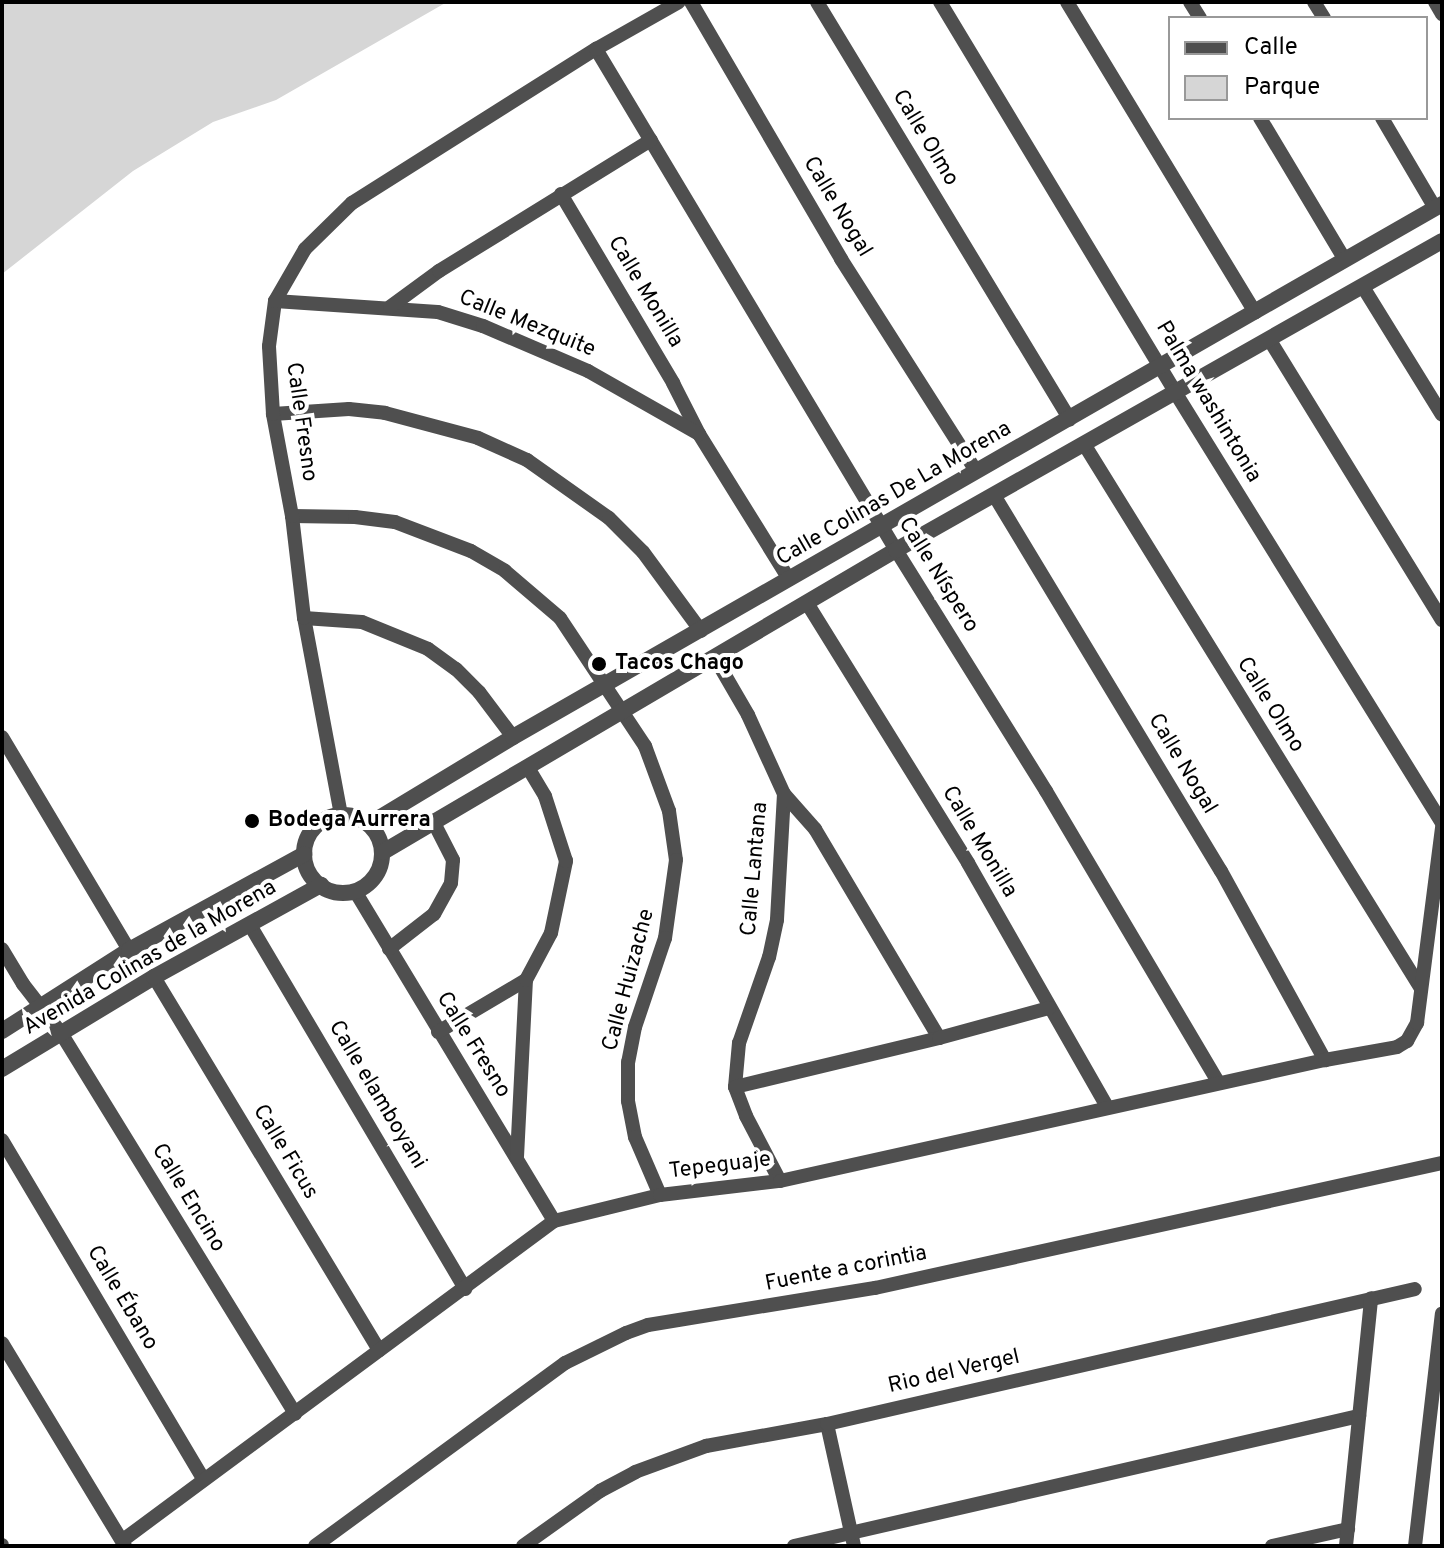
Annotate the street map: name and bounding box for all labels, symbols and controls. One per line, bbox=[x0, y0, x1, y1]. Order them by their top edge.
legend bbox=[1168, 16, 1428, 120]
text: Calle bbox=[1244, 33, 1298, 63]
text: Parque bbox=[1244, 73, 1320, 103]
street label: Calle Olmo bbox=[886, 85, 964, 191]
street label: Calle Nogal bbox=[797, 152, 877, 262]
street label: Calle Monilla bbox=[601, 231, 689, 353]
street label: Calle Mezquite bbox=[455, 285, 599, 363]
street label: Palma washintonia bbox=[1149, 317, 1267, 487]
street label: Calle Fresno bbox=[280, 361, 322, 483]
street label: Calle Colinas De La Morena bbox=[772, 416, 1016, 572]
street label: Calle Níspero bbox=[892, 512, 984, 638]
place label: Tacos Chago bbox=[615, 651, 744, 677]
street label: Calle Olmo bbox=[1230, 652, 1310, 758]
marker: Tacos Chago bbox=[590, 655, 608, 673]
street label: Calle Nogal bbox=[1142, 709, 1222, 819]
street label: Calle Monilla bbox=[935, 781, 1023, 903]
street label: Calle Lantana bbox=[736, 801, 774, 937]
place label: Bodega Aurrera bbox=[268, 808, 432, 834]
marker: Bodega Aurrera bbox=[243, 812, 261, 830]
street label: Avenida Colinas de la Morena bbox=[19, 875, 281, 1041]
street label: Calle Huizache bbox=[597, 906, 661, 1054]
street label: Calle Fresno bbox=[430, 987, 516, 1103]
street label: Calle elamboyani bbox=[322, 1016, 432, 1174]
street label: Calle Ficus bbox=[246, 1100, 324, 1204]
street label: Calle Encino bbox=[145, 1139, 231, 1257]
street label: Tepeguaje bbox=[668, 1147, 772, 1185]
street label: Fuente a corintia bbox=[763, 1240, 929, 1298]
street label: Calle Ébano bbox=[81, 1241, 163, 1355]
street label: Rio del Vergel bbox=[885, 1344, 1023, 1400]

